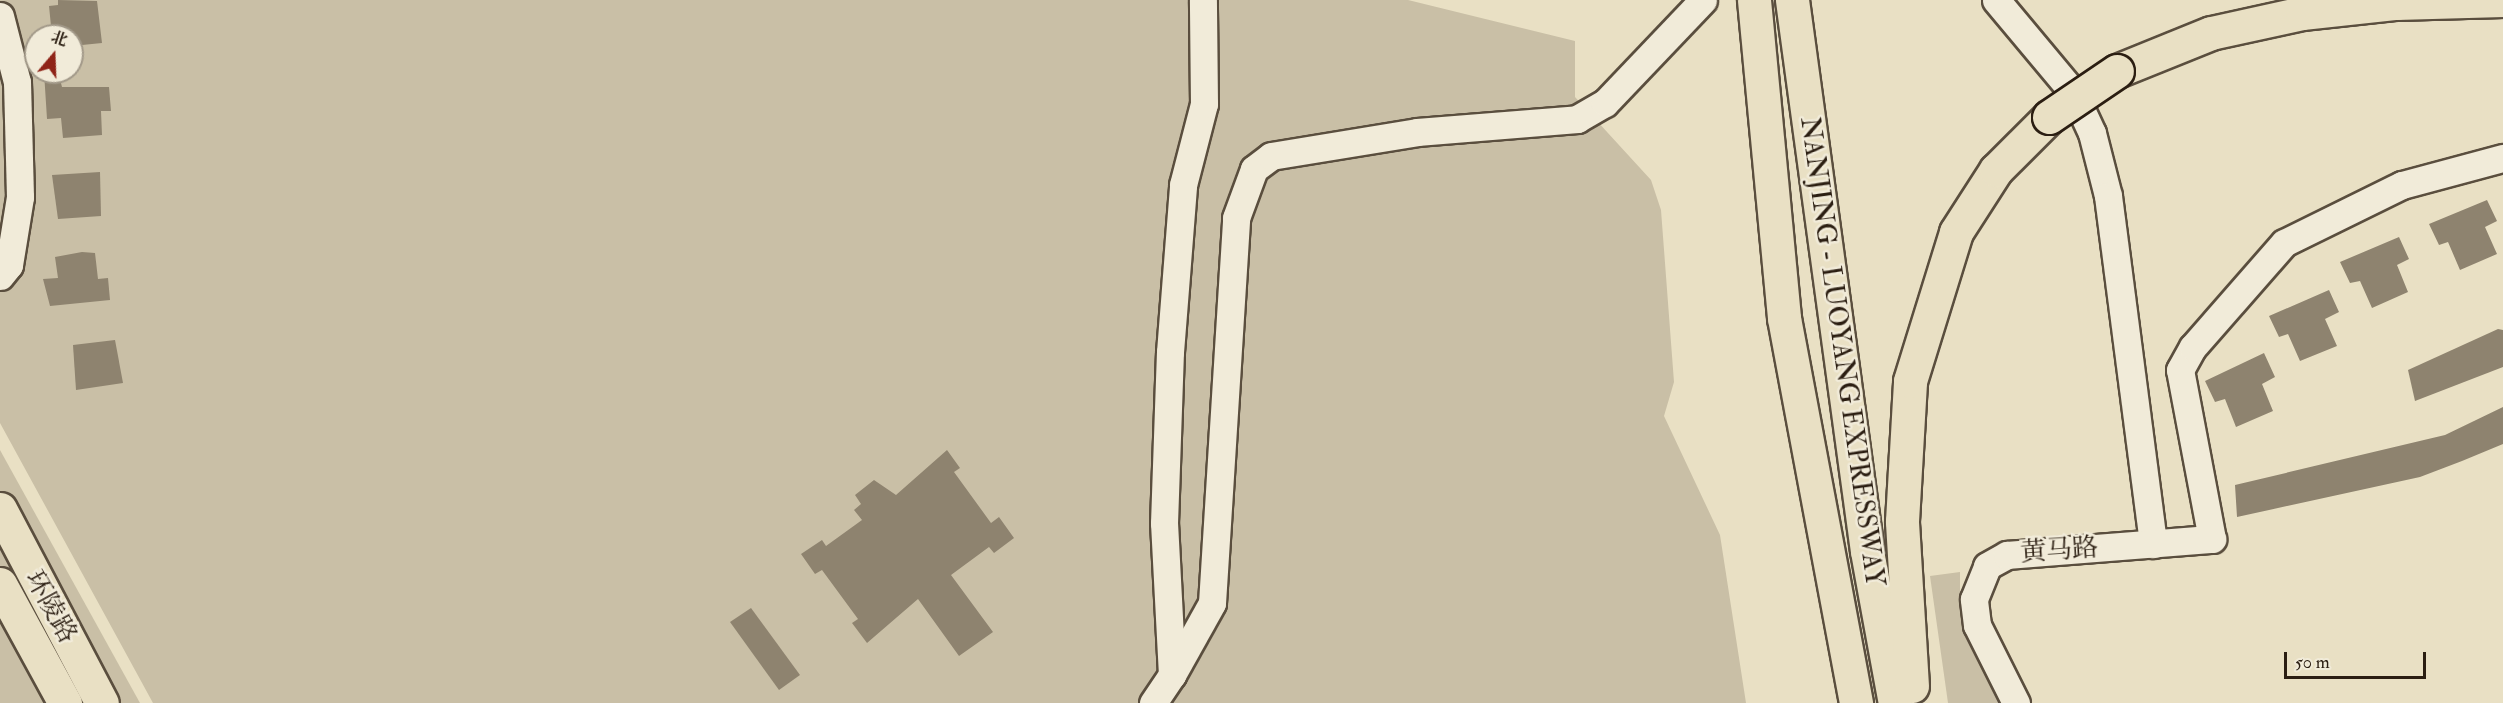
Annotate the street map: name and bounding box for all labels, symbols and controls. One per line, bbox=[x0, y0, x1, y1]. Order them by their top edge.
north arrow bbox=[24, 24, 84, 84]
text: 北 bbox=[48, 27, 70, 51]
street label: NANJING - LUOYANG EXPRESSWAY bbox=[1793, 115, 1889, 589]
street label: 黄马路 bbox=[2019, 533, 2099, 569]
street label: 环陵路 bbox=[17, 565, 83, 649]
scale bar bbox=[2287, 640, 2430, 678]
text: 50 m bbox=[2295, 651, 2330, 674]

